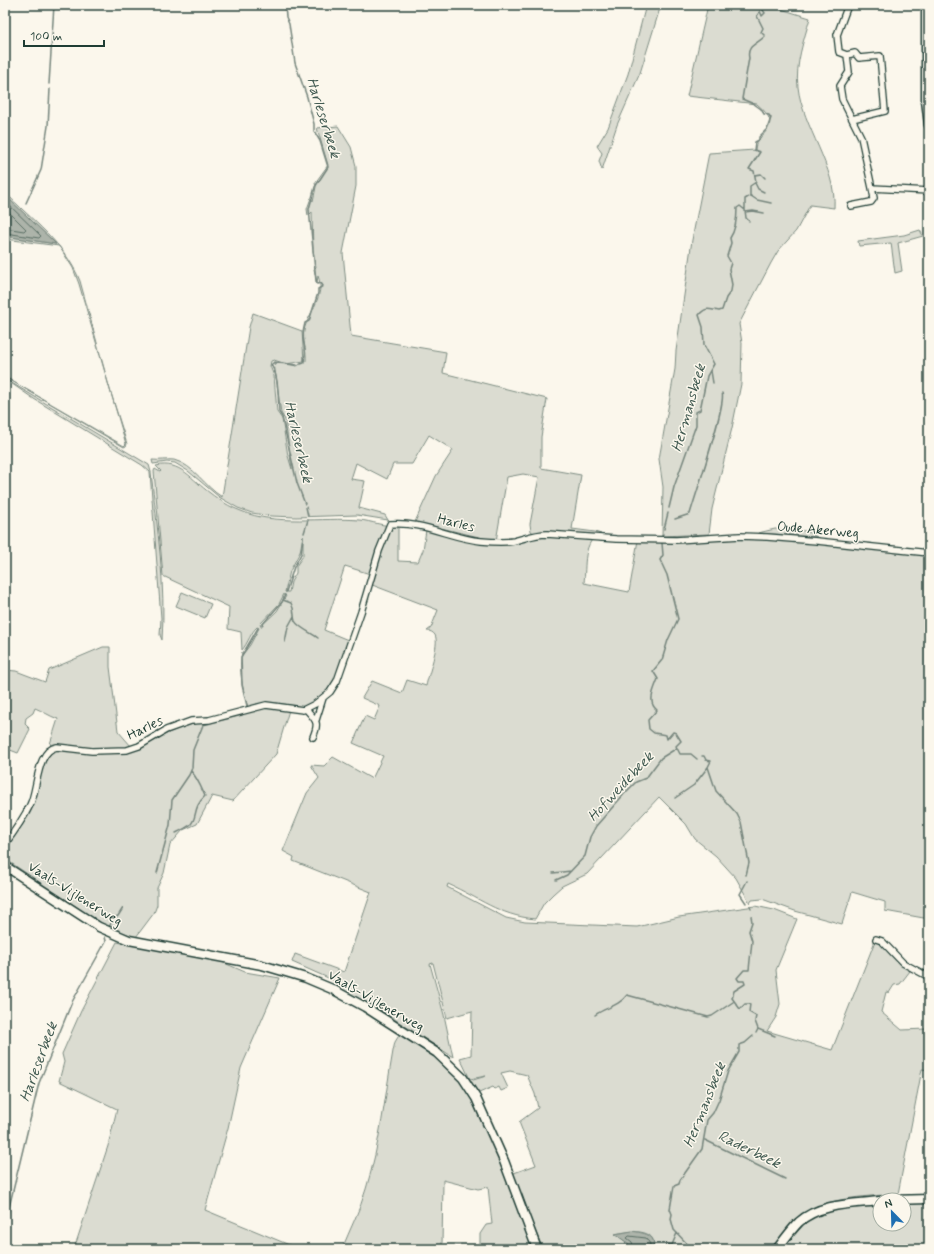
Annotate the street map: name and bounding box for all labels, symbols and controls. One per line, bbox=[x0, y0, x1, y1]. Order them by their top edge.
scale bar bbox=[24, 22, 104, 48]
text: 100 m bbox=[30, 29, 62, 45]
water label: Harleserbeek bbox=[301, 75, 345, 162]
water label: Hermansbeek bbox=[667, 360, 711, 454]
water label: Harleserbeek bbox=[279, 399, 317, 486]
street label: Harles bbox=[435, 510, 477, 536]
street label: Oude Akerweg bbox=[776, 517, 860, 543]
street label: Harles bbox=[124, 712, 166, 744]
water label: Hofweidebeek bbox=[583, 747, 660, 826]
street label: Vaals-Vijlenerweg bbox=[24, 858, 126, 930]
street label: Vaals-Vijlenerweg bbox=[325, 966, 427, 1036]
water label: Harleserbeek bbox=[15, 1018, 63, 1105]
water label: Hermansbeek bbox=[679, 1058, 732, 1151]
water label: Raderbeek bbox=[714, 1126, 785, 1174]
north arrow bbox=[872, 1192, 912, 1232]
text: N bbox=[882, 1196, 895, 1212]

